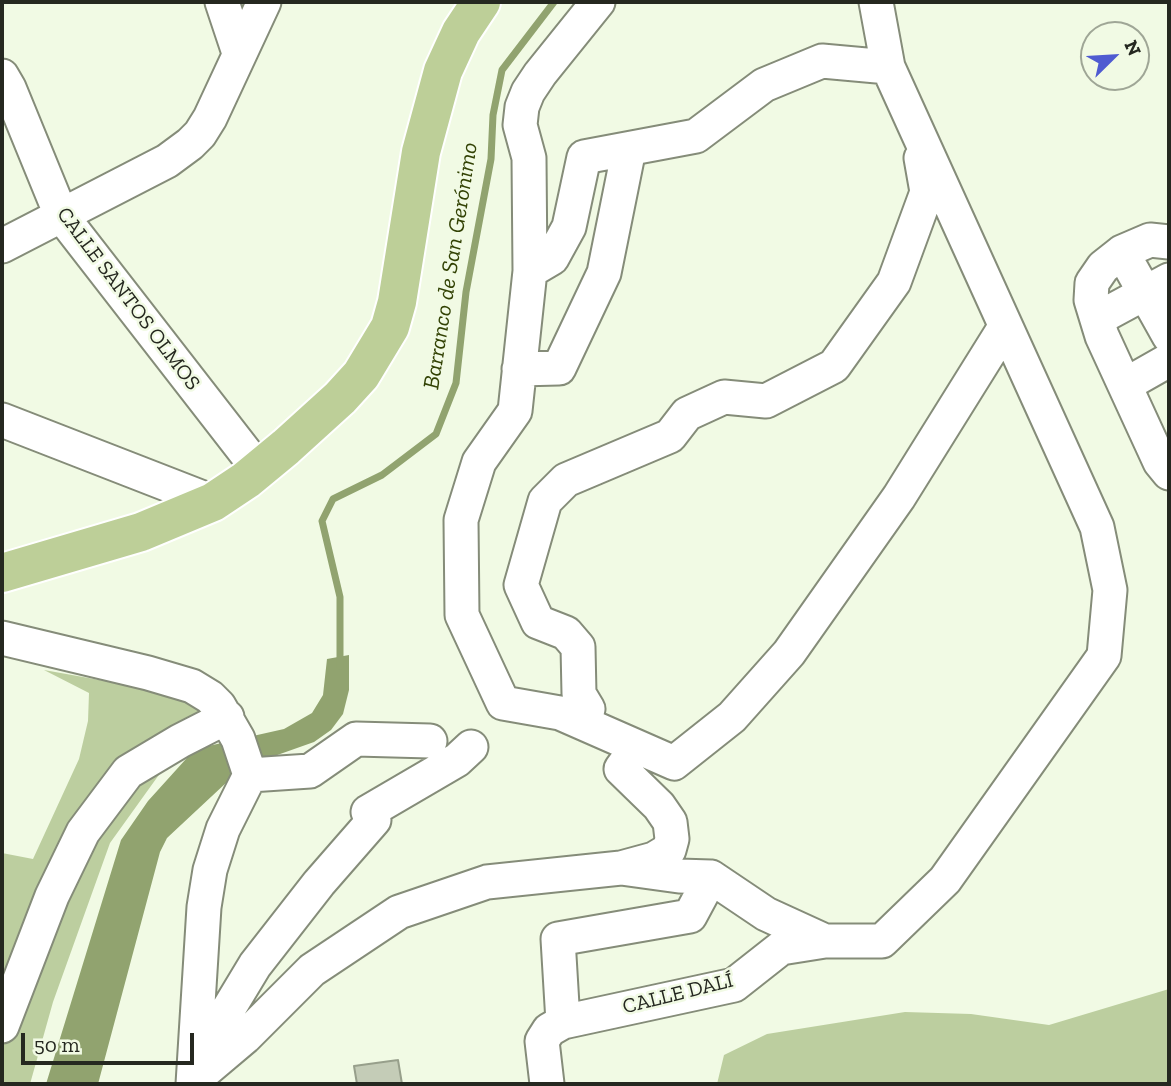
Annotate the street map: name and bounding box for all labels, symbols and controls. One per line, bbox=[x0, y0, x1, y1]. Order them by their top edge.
north arrow bbox=[1080, 21, 1150, 91]
text: N bbox=[1119, 37, 1146, 59]
water label: Barranco de San Gerónimo bbox=[418, 141, 484, 391]
street label: CALLE SANTOS OLMOS bbox=[51, 203, 205, 395]
street label: CALLE DALÍ bbox=[620, 968, 736, 1020]
scale bar bbox=[24, 1020, 198, 1064]
text: 50 m bbox=[34, 1032, 80, 1057]

